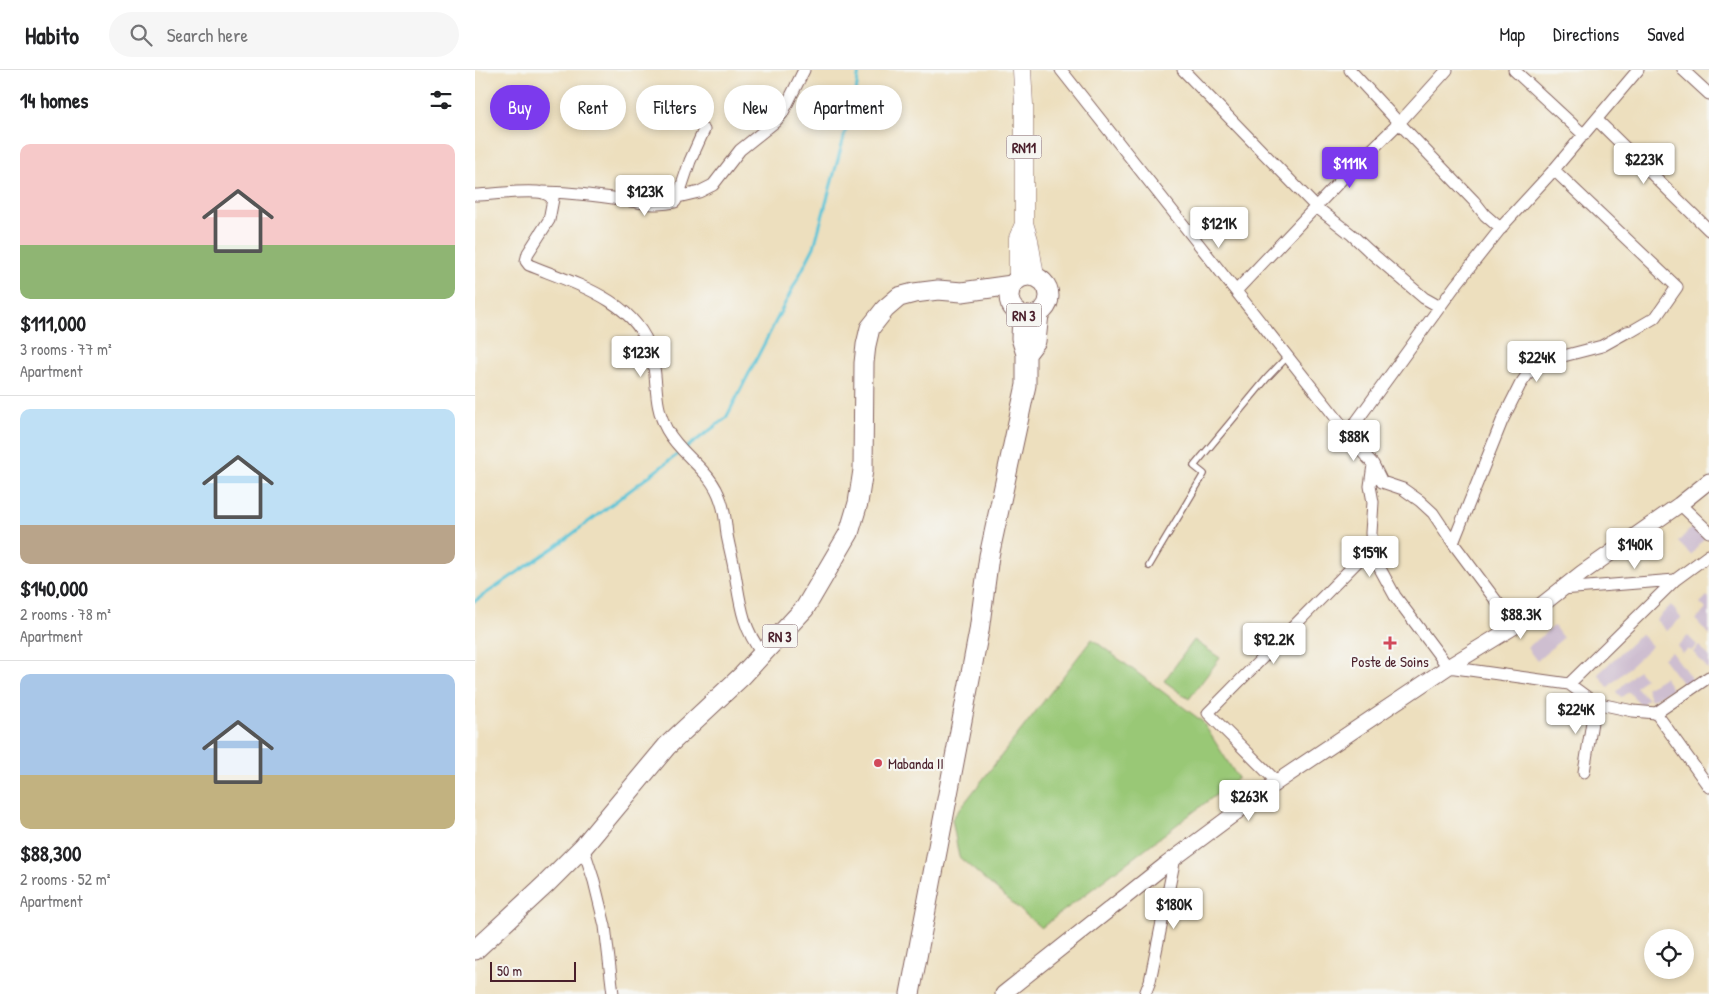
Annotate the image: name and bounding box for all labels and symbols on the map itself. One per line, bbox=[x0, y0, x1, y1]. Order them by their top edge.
road number: RN11 bbox=[1007, 136, 1041, 158]
pin: $223K bbox=[1609, 142, 1679, 185]
pin: $111K bbox=[1315, 146, 1385, 189]
pin: $123K bbox=[610, 174, 680, 217]
pin: $121K bbox=[1184, 206, 1254, 249]
road number: RN 3 bbox=[1007, 304, 1041, 326]
pin: $123K bbox=[606, 336, 676, 378]
pin: $224K bbox=[1502, 340, 1572, 383]
pin: $88K bbox=[1324, 420, 1384, 462]
pin: $140K bbox=[1600, 528, 1670, 570]
pin: $159K bbox=[1335, 536, 1405, 578]
pin: $88.3K bbox=[1480, 598, 1562, 640]
pin: $92.2K bbox=[1233, 622, 1315, 665]
road number: RN 3 bbox=[763, 624, 797, 648]
marker: Poste de Soins bbox=[1383, 636, 1397, 650]
place label: Poste de Soins bbox=[1351, 651, 1429, 672]
pin: $224K bbox=[1541, 692, 1611, 735]
place label: Mabanda II bbox=[888, 753, 944, 774]
marker: Mabanda II bbox=[872, 757, 884, 769]
pin: $263K bbox=[1214, 780, 1284, 822]
pin: $180K bbox=[1139, 888, 1209, 930]
scale bar bbox=[490, 959, 576, 982]

